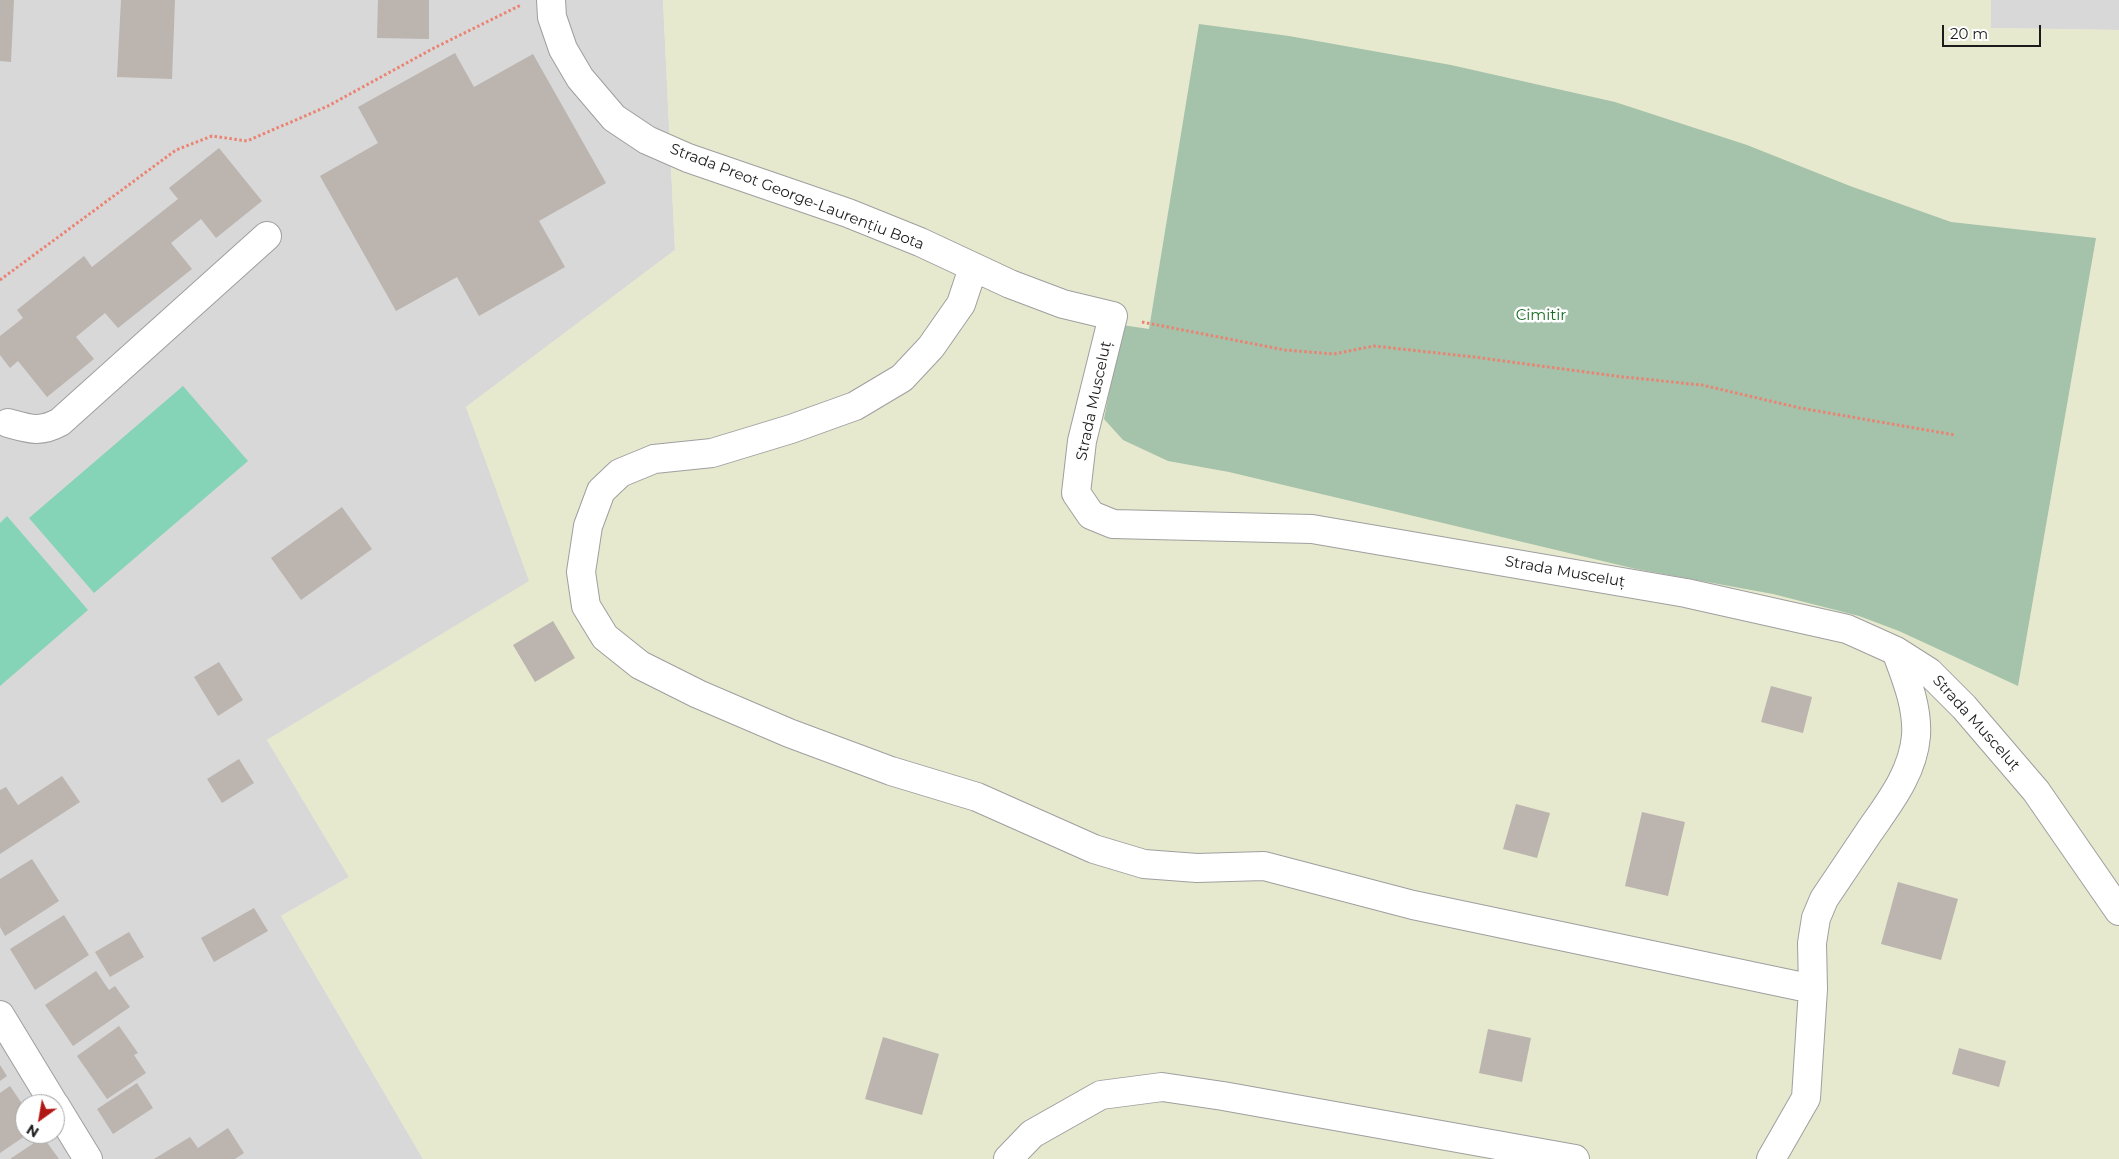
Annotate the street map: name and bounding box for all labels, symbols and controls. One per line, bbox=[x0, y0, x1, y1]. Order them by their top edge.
scale bar bbox=[1944, 15, 2043, 47]
text: 20 m bbox=[1950, 24, 1988, 43]
street label: Strada Preot George-Laurențiu Bota bbox=[667, 140, 927, 254]
park label: Cimitir bbox=[1516, 307, 1566, 325]
street label: Strada Musceluț bbox=[1073, 340, 1115, 462]
street label: Strada Musceluț bbox=[1503, 553, 1627, 591]
street label: Strada Musceluț bbox=[1929, 672, 2023, 774]
north arrow bbox=[15, 1094, 65, 1144]
text: N bbox=[23, 1120, 42, 1142]

